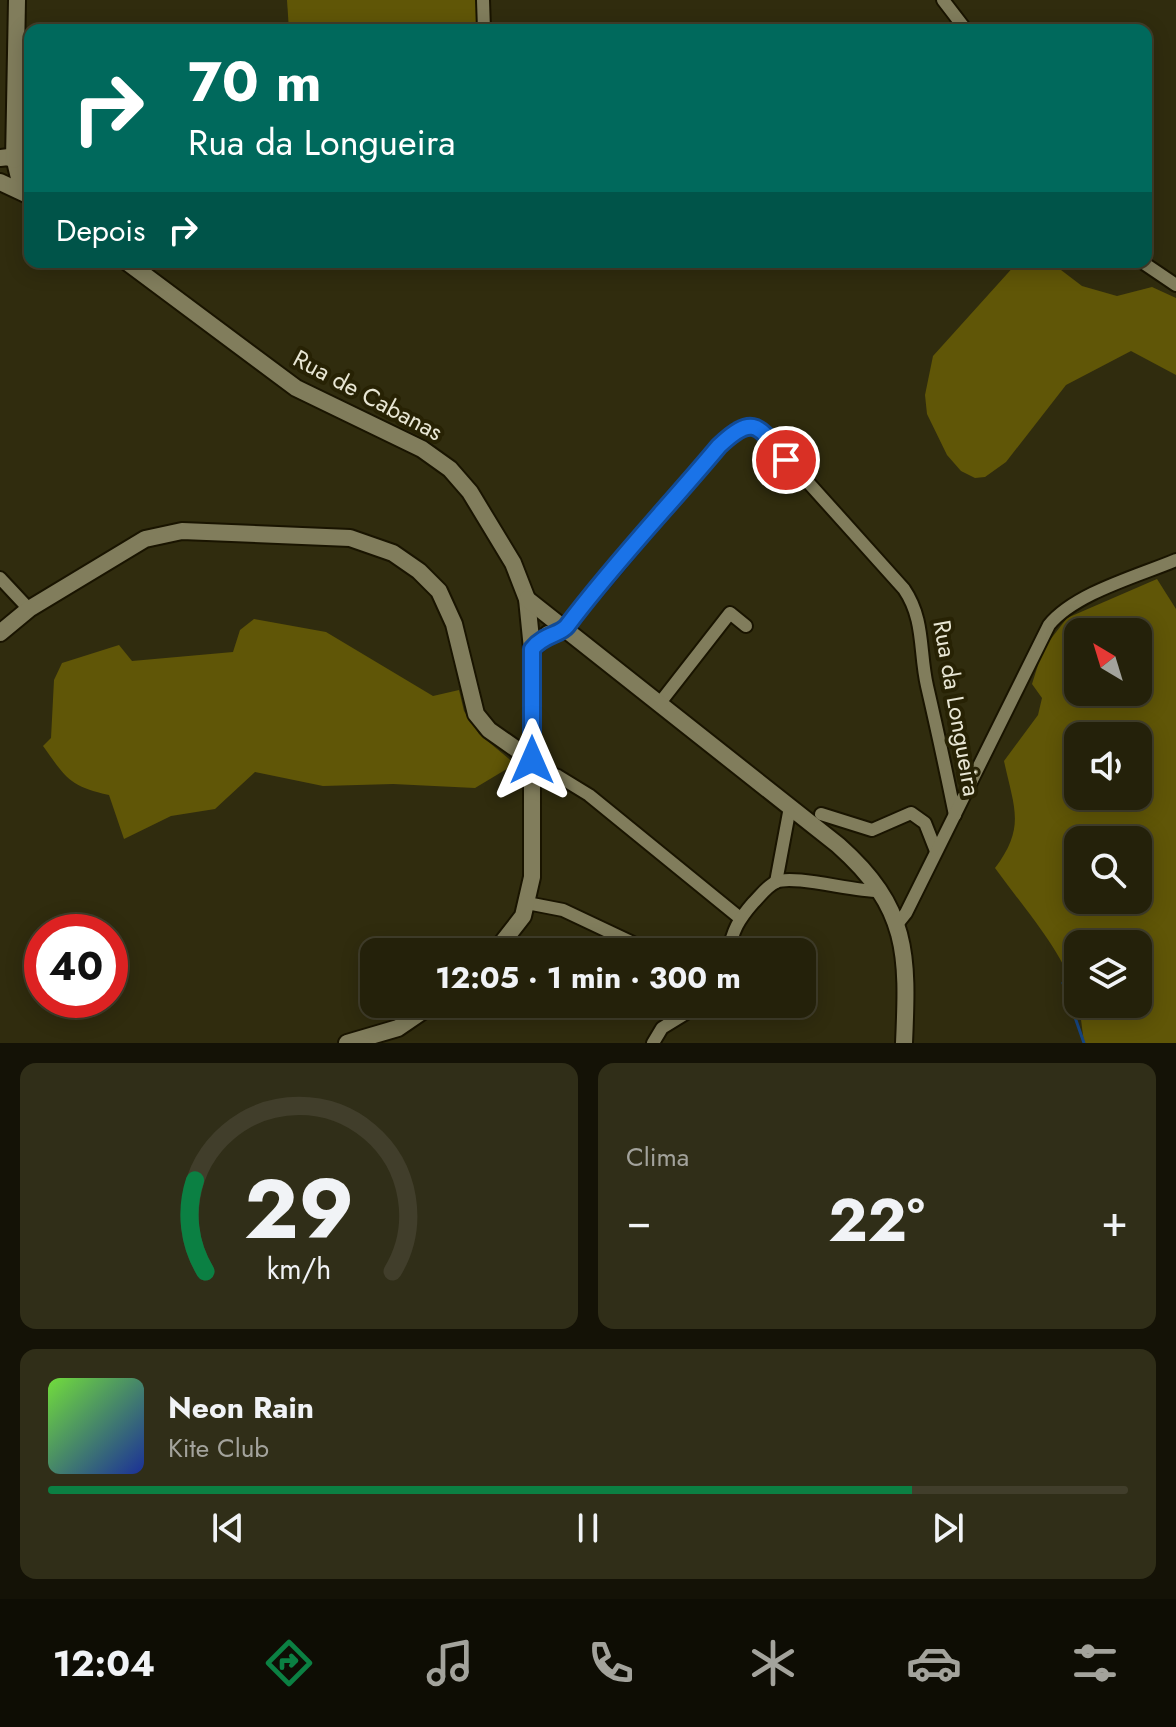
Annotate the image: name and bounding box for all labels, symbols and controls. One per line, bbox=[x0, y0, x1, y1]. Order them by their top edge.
text: 70 m bbox=[188, 41, 322, 122]
icon: right bbox=[56, 56, 160, 160]
text: Rua da Longueira bbox=[188, 116, 456, 168]
icon: right bbox=[161, 208, 205, 252]
text: Depois bbox=[56, 209, 145, 252]
street label: Rua de Cabanas bbox=[287, 341, 449, 449]
pin bbox=[752, 426, 820, 494]
icon: arrive bbox=[764, 438, 808, 482]
street label: Rua da Longueira bbox=[924, 617, 990, 799]
north arrow bbox=[1064, 618, 1152, 706]
map controls bbox=[1064, 618, 1152, 1018]
position arrow bbox=[490, 718, 574, 802]
button: sound bbox=[1064, 722, 1152, 810]
button: search bbox=[1064, 826, 1152, 914]
speed limit sign: 40 bbox=[24, 914, 128, 1018]
button: layers bbox=[1064, 930, 1152, 1018]
text: 12:05 · 1 min · 300 m bbox=[435, 956, 741, 999]
text: Clima bbox=[626, 1138, 689, 1176]
text: 29 bbox=[244, 1149, 354, 1269]
text: 22° bbox=[828, 1177, 925, 1264]
text: − bbox=[626, 1189, 652, 1253]
text: + bbox=[1101, 1189, 1128, 1253]
text: km/h bbox=[267, 1248, 331, 1290]
text: Neon Rain bbox=[168, 1386, 314, 1429]
text: Kite Club bbox=[168, 1429, 269, 1467]
icon: previous bbox=[206, 1506, 250, 1550]
icon: pause bbox=[566, 1506, 610, 1550]
icon: next bbox=[926, 1506, 970, 1550]
icon: directions bbox=[261, 1635, 317, 1691]
icon: music bbox=[422, 1635, 478, 1691]
icon: phone bbox=[583, 1635, 639, 1691]
icon: climate bbox=[745, 1635, 801, 1691]
icon: car bbox=[906, 1635, 962, 1691]
icon: filters bbox=[1067, 1635, 1123, 1691]
text: 12:04 bbox=[53, 1637, 155, 1689]

